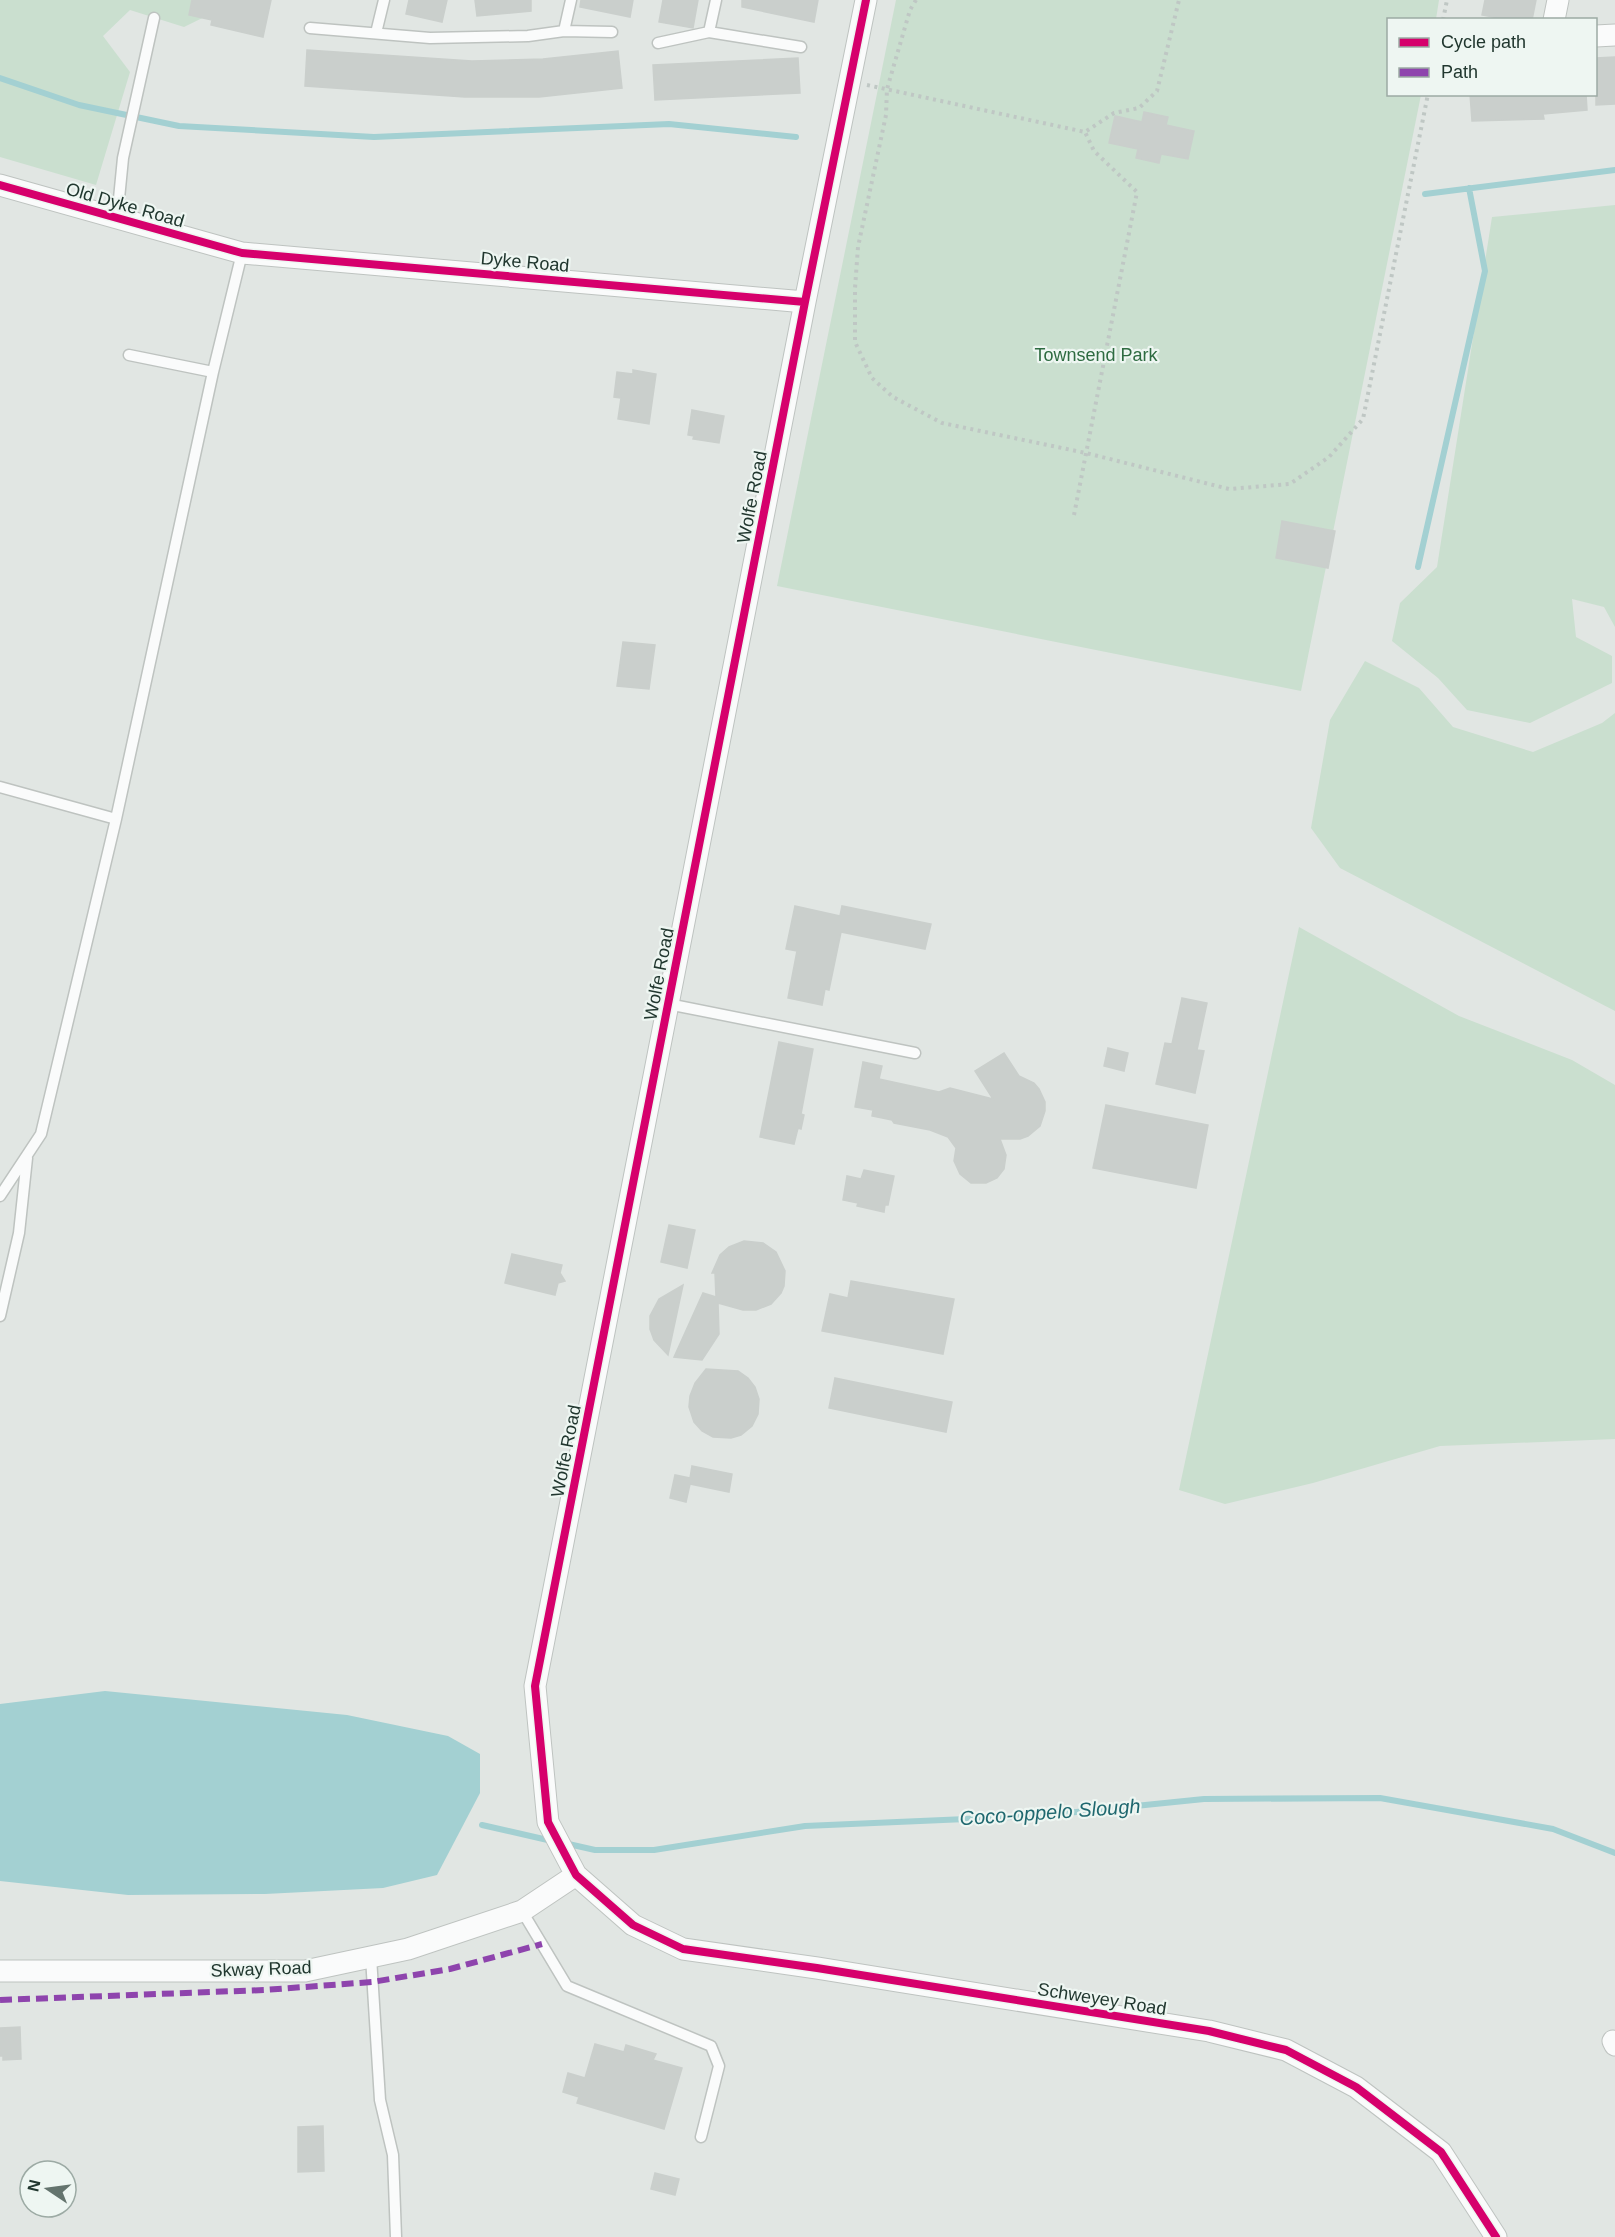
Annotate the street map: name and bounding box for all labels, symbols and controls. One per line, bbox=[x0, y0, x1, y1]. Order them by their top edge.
legend bbox=[1387, 18, 1597, 96]
text: Cycle path bbox=[1441, 32, 1526, 52]
text: Path bbox=[1441, 62, 1478, 82]
street label: Old Dyke Road bbox=[64, 179, 186, 231]
street label: Dyke Road bbox=[480, 248, 570, 276]
park label: Townsend Park bbox=[1034, 345, 1159, 365]
street label: Wolfe Road bbox=[733, 449, 771, 545]
street label: Wolfe Road bbox=[640, 926, 678, 1022]
street label: Wolfe Road bbox=[547, 1403, 585, 1499]
water label: Coco-oppelo Slough bbox=[959, 1795, 1141, 1829]
street label: Skway Road bbox=[210, 1957, 312, 1981]
street label: Schweyey Road bbox=[1036, 1979, 1168, 2019]
north arrow bbox=[18, 2159, 78, 2219]
text: N bbox=[24, 2178, 43, 2193]

